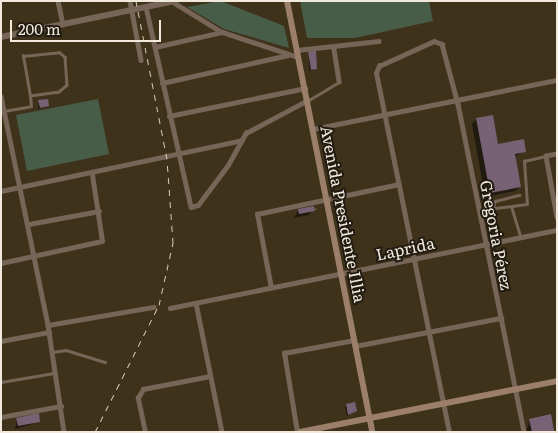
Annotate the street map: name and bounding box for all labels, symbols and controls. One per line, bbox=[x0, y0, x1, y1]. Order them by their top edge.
scale bar bbox=[12, 10, 164, 42]
text: 200 m bbox=[18, 17, 61, 40]
street label: Avenida Presidente Illia bbox=[317, 124, 371, 304]
street label: Gregoria Pérez bbox=[477, 178, 517, 292]
street label: Laprida bbox=[374, 232, 436, 264]

